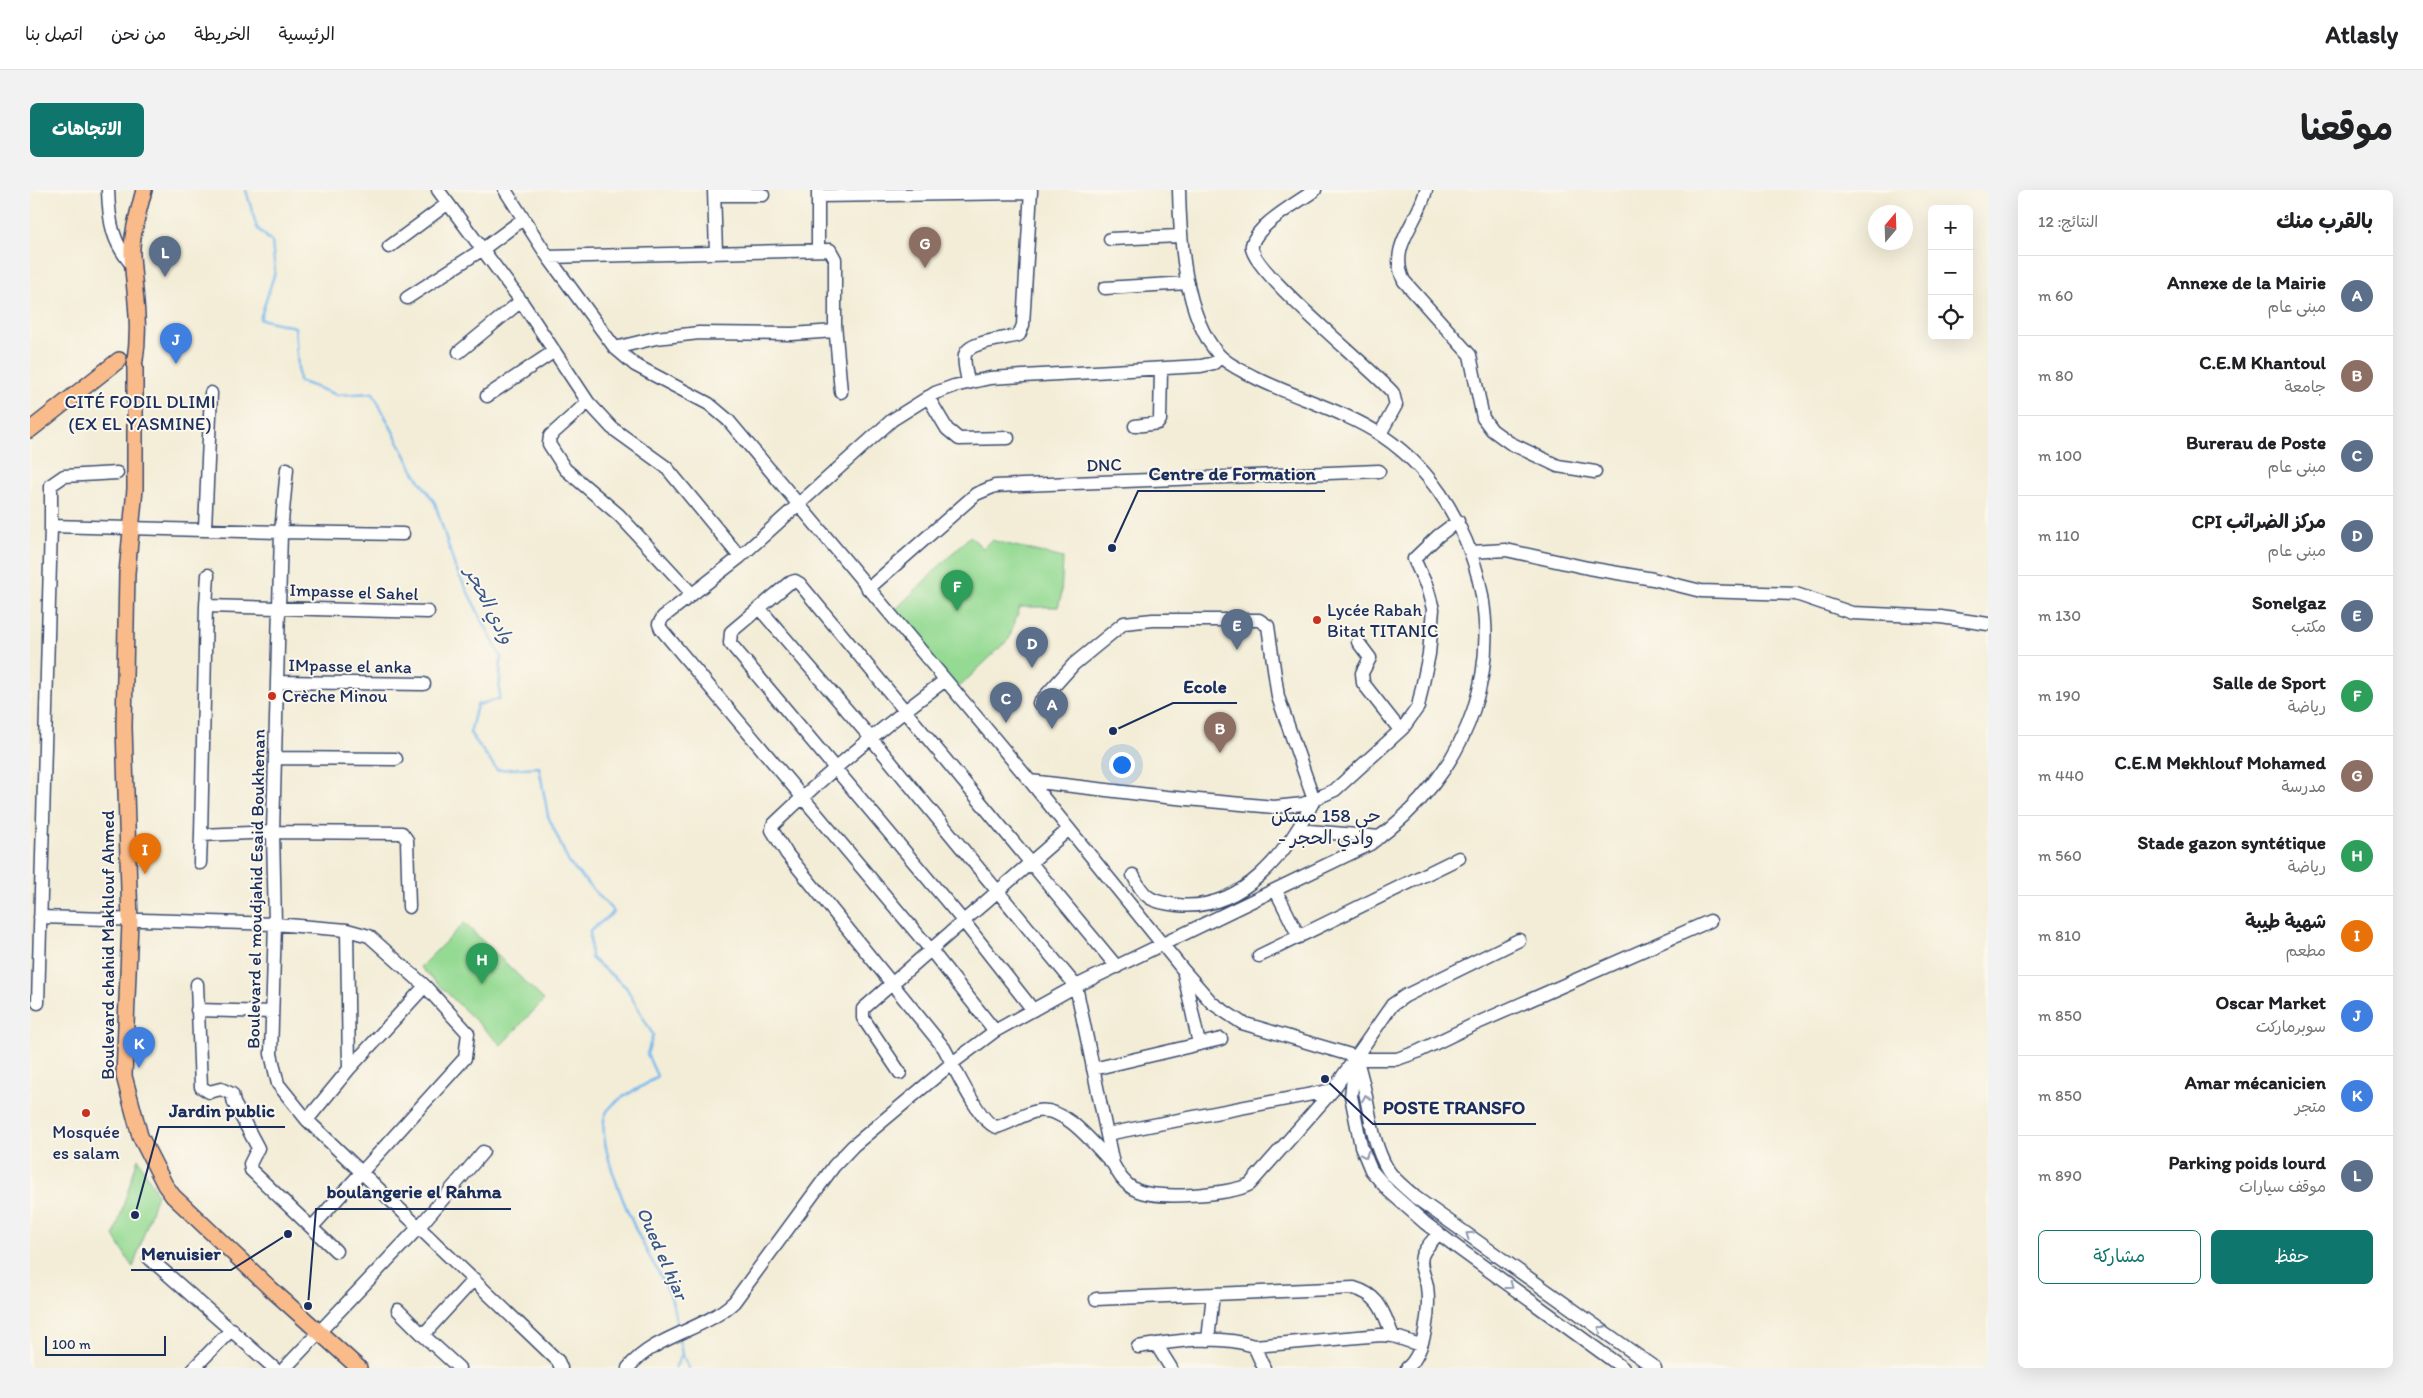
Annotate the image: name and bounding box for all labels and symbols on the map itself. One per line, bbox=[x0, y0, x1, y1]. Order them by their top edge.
north arrow bbox=[1868, 205, 1913, 250]
pin: G bbox=[909, 227, 941, 268]
pin: L bbox=[149, 236, 181, 277]
pin: J bbox=[160, 323, 192, 364]
district label: CITÉ FODIL DLIMI (EX EL YASMINE) bbox=[64, 390, 216, 435]
street label: DNC bbox=[1086, 453, 1122, 477]
callout: Centre de Formation bbox=[1138, 457, 1325, 491]
text: Centre de Formation bbox=[1148, 462, 1316, 485]
water label: وادي الحجر bbox=[457, 560, 519, 649]
pin: F bbox=[941, 570, 973, 611]
street label: Impasse el Sahel bbox=[289, 579, 419, 605]
place label: Lycée Rabah Bitat TITANIC bbox=[1327, 599, 1439, 642]
pin: E bbox=[1221, 609, 1253, 650]
marker: Lycée Rabah Bitat TITANIC bbox=[1311, 614, 1323, 626]
pin: D bbox=[1016, 627, 1048, 668]
street label: IMpasse el anka bbox=[288, 654, 412, 678]
callout: Ecole bbox=[1173, 669, 1237, 703]
text: Ecole bbox=[1183, 675, 1227, 698]
pin: C bbox=[990, 682, 1022, 723]
place label: Crèche Minou bbox=[282, 685, 388, 707]
pin: A bbox=[1036, 688, 1068, 729]
marker: Crèche Minou bbox=[266, 690, 278, 702]
pin: B bbox=[1204, 712, 1236, 753]
street label: Boulevard el moudjahid Esaid Boukhenan bbox=[242, 729, 270, 1049]
your location bbox=[1109, 752, 1135, 778]
district label: حي 158 مسكن - وادي الحجر bbox=[1271, 804, 1381, 852]
street label: Boulevard chahid Makhlouf Ahmed bbox=[97, 810, 119, 1080]
pin: I bbox=[129, 833, 161, 874]
pin: H bbox=[466, 943, 498, 984]
pin: K bbox=[123, 1027, 155, 1068]
callout: POSTE TRANSFO bbox=[1373, 1090, 1536, 1124]
callout: Jardin public bbox=[159, 1093, 285, 1127]
one-way arrow bbox=[1362, 1094, 1372, 1103]
text: POSTE TRANSFO bbox=[1383, 1096, 1526, 1119]
text: Jardin public bbox=[168, 1099, 275, 1122]
marker: Mosquée es salam bbox=[80, 1107, 92, 1119]
place label: Mosquée es salam bbox=[52, 1121, 120, 1164]
one-way arrow bbox=[1358, 1150, 1369, 1159]
callout: boulangerie el Rahma bbox=[316, 1175, 511, 1209]
text: boulangerie el Rahma bbox=[326, 1180, 502, 1203]
water label: Oued el hjar bbox=[632, 1203, 694, 1305]
one-way arrow bbox=[1465, 1232, 1475, 1241]
callout: Menuisier bbox=[131, 1236, 231, 1270]
text: Menuisier bbox=[141, 1242, 221, 1265]
one-way arrow bbox=[1504, 1280, 1514, 1289]
one-way arrow bbox=[1598, 1326, 1607, 1335]
scale bar bbox=[45, 1333, 166, 1356]

